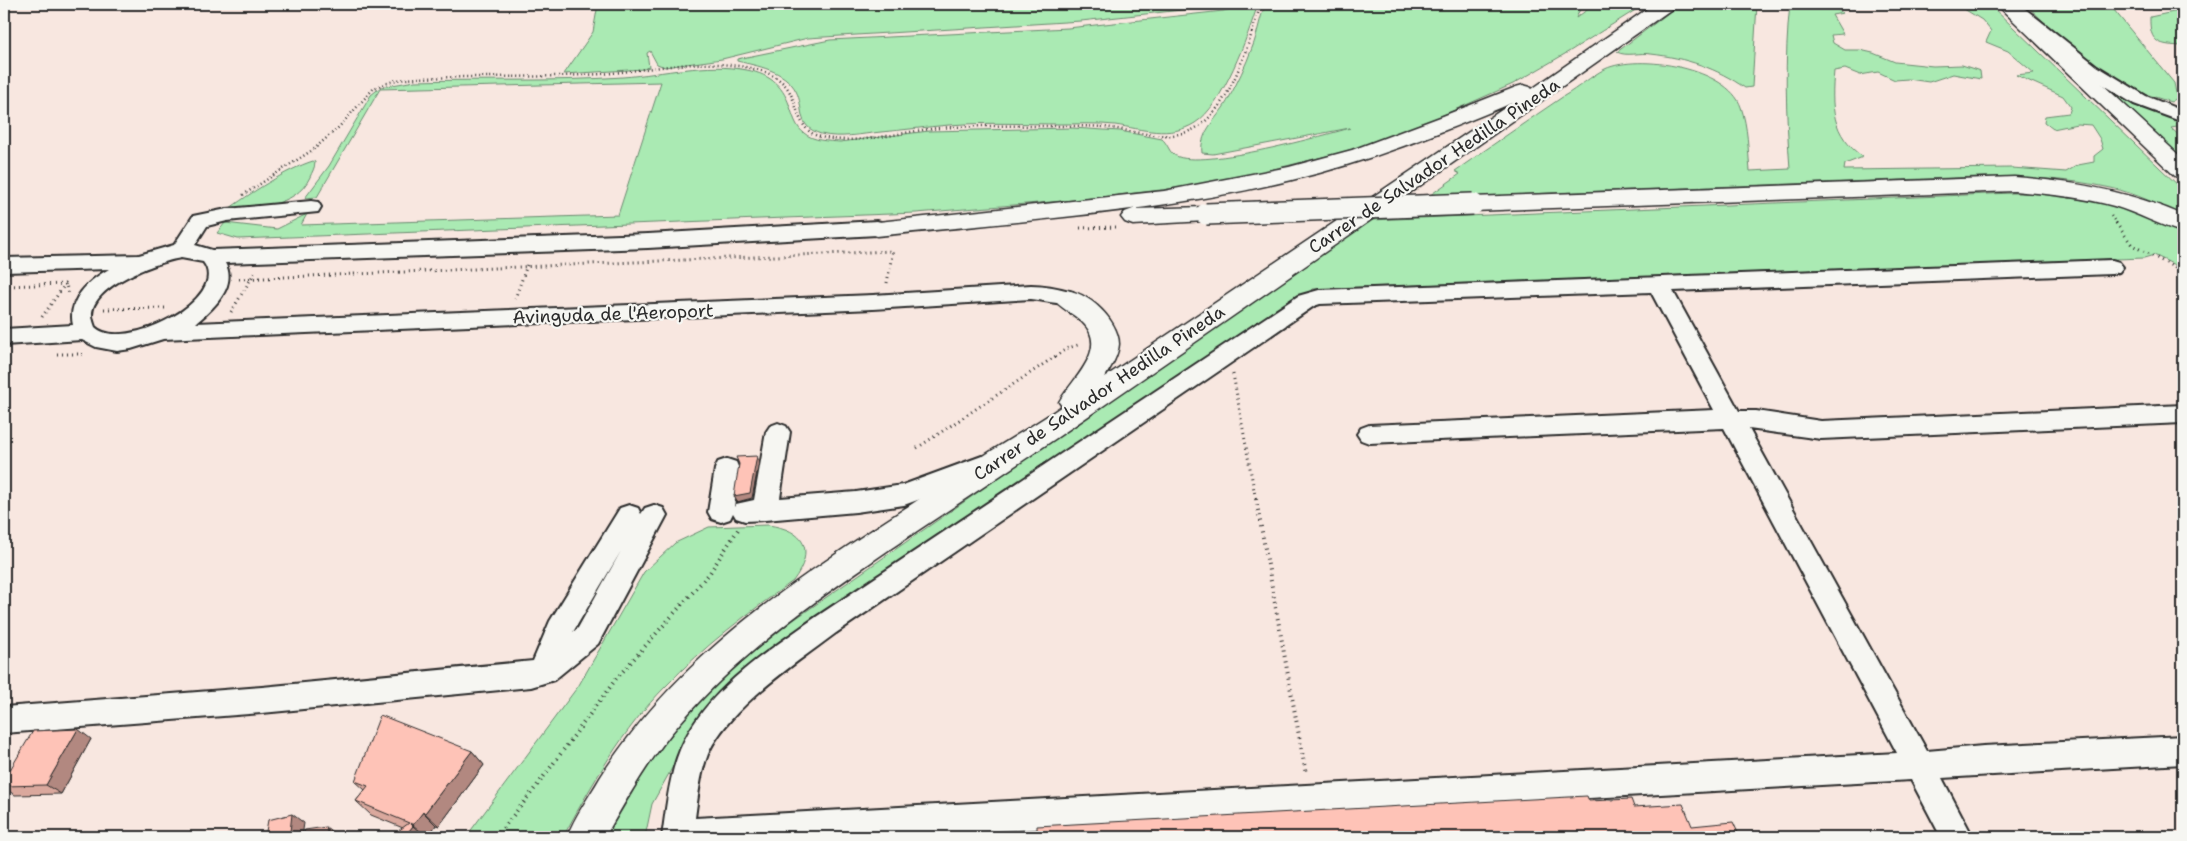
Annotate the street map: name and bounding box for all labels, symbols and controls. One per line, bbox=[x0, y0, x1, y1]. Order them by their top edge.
street label: Carrer de Salvador Hedilla Pineda bbox=[1304, 73, 1564, 259]
street label: Avinguda de l'Aeroport bbox=[512, 298, 714, 330]
street label: Carrer de Salvador Hedilla Pineda bbox=[969, 300, 1229, 486]

